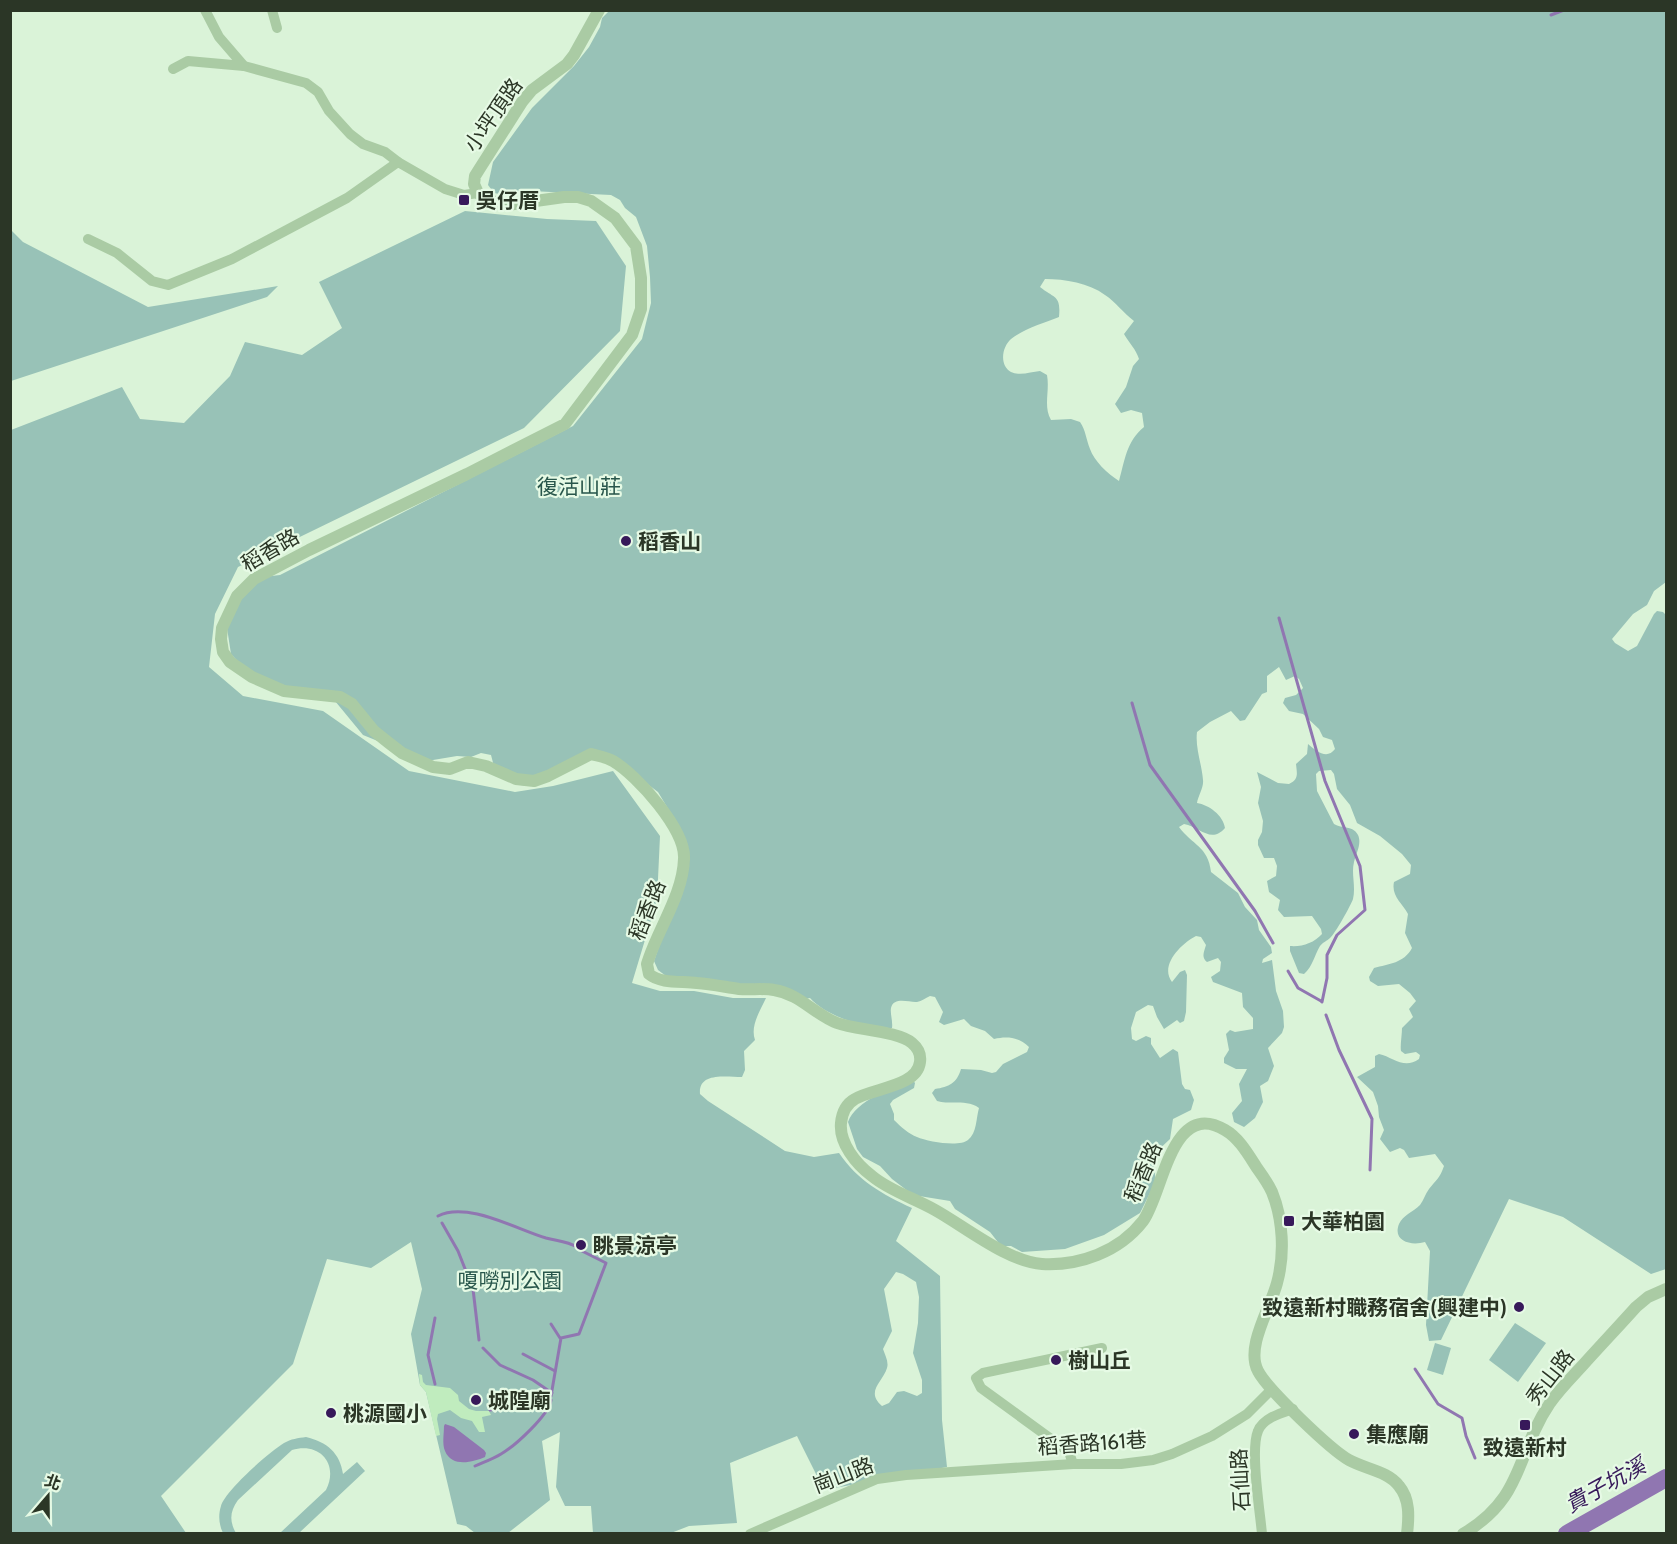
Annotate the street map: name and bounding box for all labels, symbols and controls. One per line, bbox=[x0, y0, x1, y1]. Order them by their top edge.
street label: 小坪頂路 bbox=[459, 73, 527, 157]
place label: 吳仔厝 bbox=[476, 188, 539, 213]
marker: 吳仔厝 bbox=[457, 193, 471, 207]
park label: 復活山莊 bbox=[537, 474, 621, 499]
street label: 稻香路 bbox=[236, 523, 304, 577]
place label: 稻香山 bbox=[638, 529, 701, 554]
marker: 稻香山 bbox=[619, 534, 633, 548]
street label: 稻香路 bbox=[624, 876, 670, 944]
street label: 稻香路 bbox=[1119, 1138, 1167, 1206]
place label: 大華柏園 bbox=[1301, 1209, 1385, 1234]
marker: 大華柏園 bbox=[1282, 1214, 1296, 1228]
place label: 眺景涼亭 bbox=[593, 1233, 677, 1258]
marker: 眺景涼亭 bbox=[574, 1238, 588, 1252]
park label: 嗄嘮別公園 bbox=[458, 1268, 563, 1293]
place label: 致遠新村職務宿舍(興建中) bbox=[1262, 1295, 1507, 1320]
marker: 致遠新村職務宿舍(興建中) bbox=[1512, 1300, 1526, 1314]
street label: 秀山路 bbox=[1521, 1344, 1579, 1410]
place label: 樹山丘 bbox=[1068, 1348, 1131, 1373]
marker: 樹山丘 bbox=[1049, 1353, 1063, 1367]
place label: 城隍廟 bbox=[488, 1388, 551, 1413]
marker: 城隍廟 bbox=[469, 1393, 483, 1407]
place label: 桃源國小 bbox=[343, 1401, 427, 1426]
marker: 桃源國小 bbox=[324, 1406, 338, 1420]
marker: 致遠新村 bbox=[1518, 1418, 1532, 1432]
place label: 集應廟 bbox=[1366, 1422, 1429, 1447]
street label: 稻香路161巷 bbox=[1037, 1427, 1147, 1459]
marker: 集應廟 bbox=[1347, 1427, 1361, 1441]
place label: 致遠新村 bbox=[1483, 1435, 1567, 1460]
street label: 石仙路 bbox=[1226, 1448, 1254, 1512]
water label: 貴子坑溪 bbox=[1560, 1450, 1653, 1518]
street label: 崗山路 bbox=[809, 1452, 877, 1498]
north arrow bbox=[18, 1466, 78, 1526]
text: 北 bbox=[42, 1471, 64, 1494]

